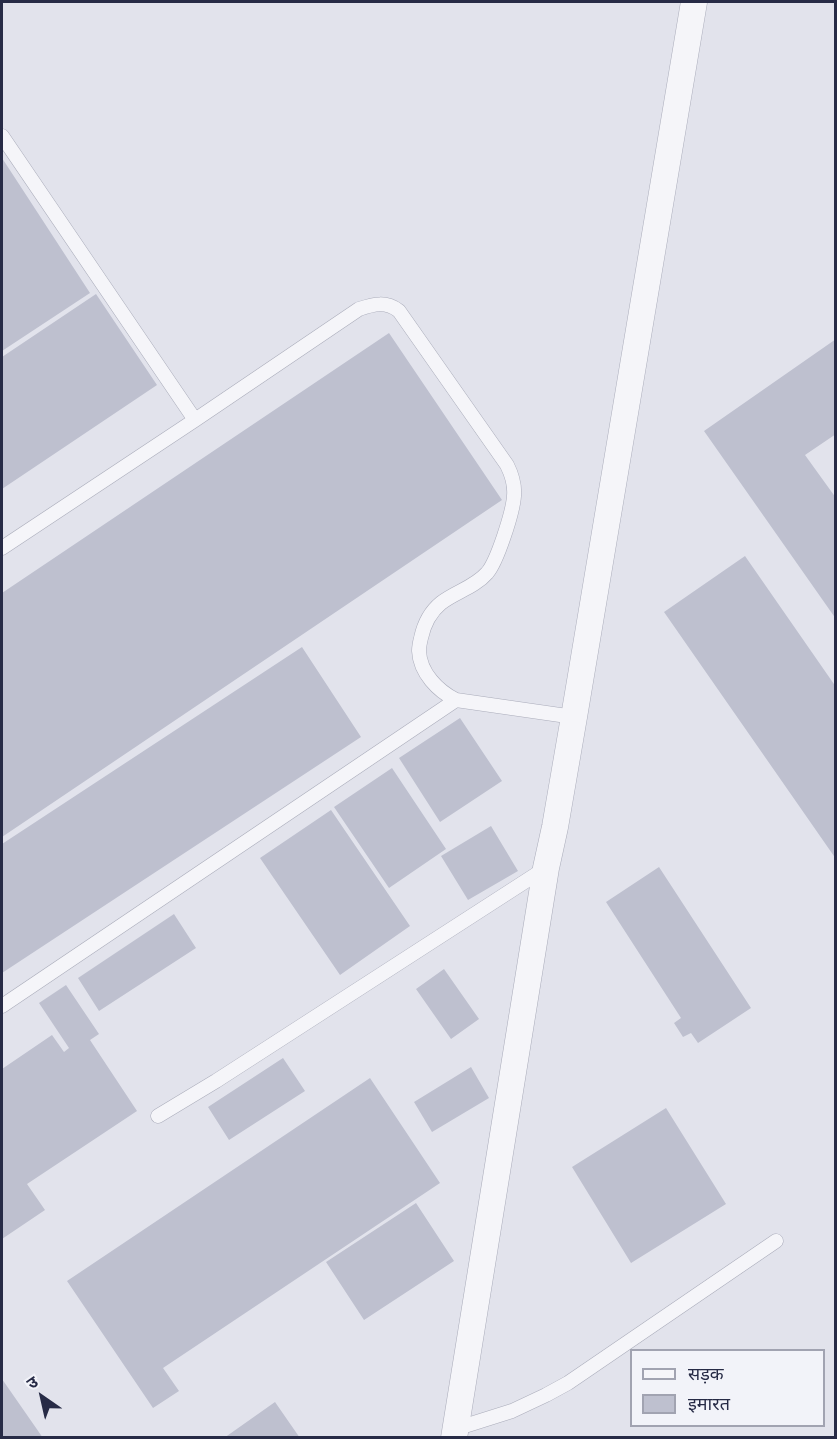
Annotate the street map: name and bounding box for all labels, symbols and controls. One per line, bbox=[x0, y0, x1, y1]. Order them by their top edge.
legend bbox=[630, 1349, 825, 1427]
text: सड़क bbox=[688, 1362, 724, 1385]
north arrow bbox=[12, 1367, 72, 1427]
text: उ bbox=[22, 1371, 41, 1393]
text: इमारत bbox=[688, 1392, 730, 1415]

